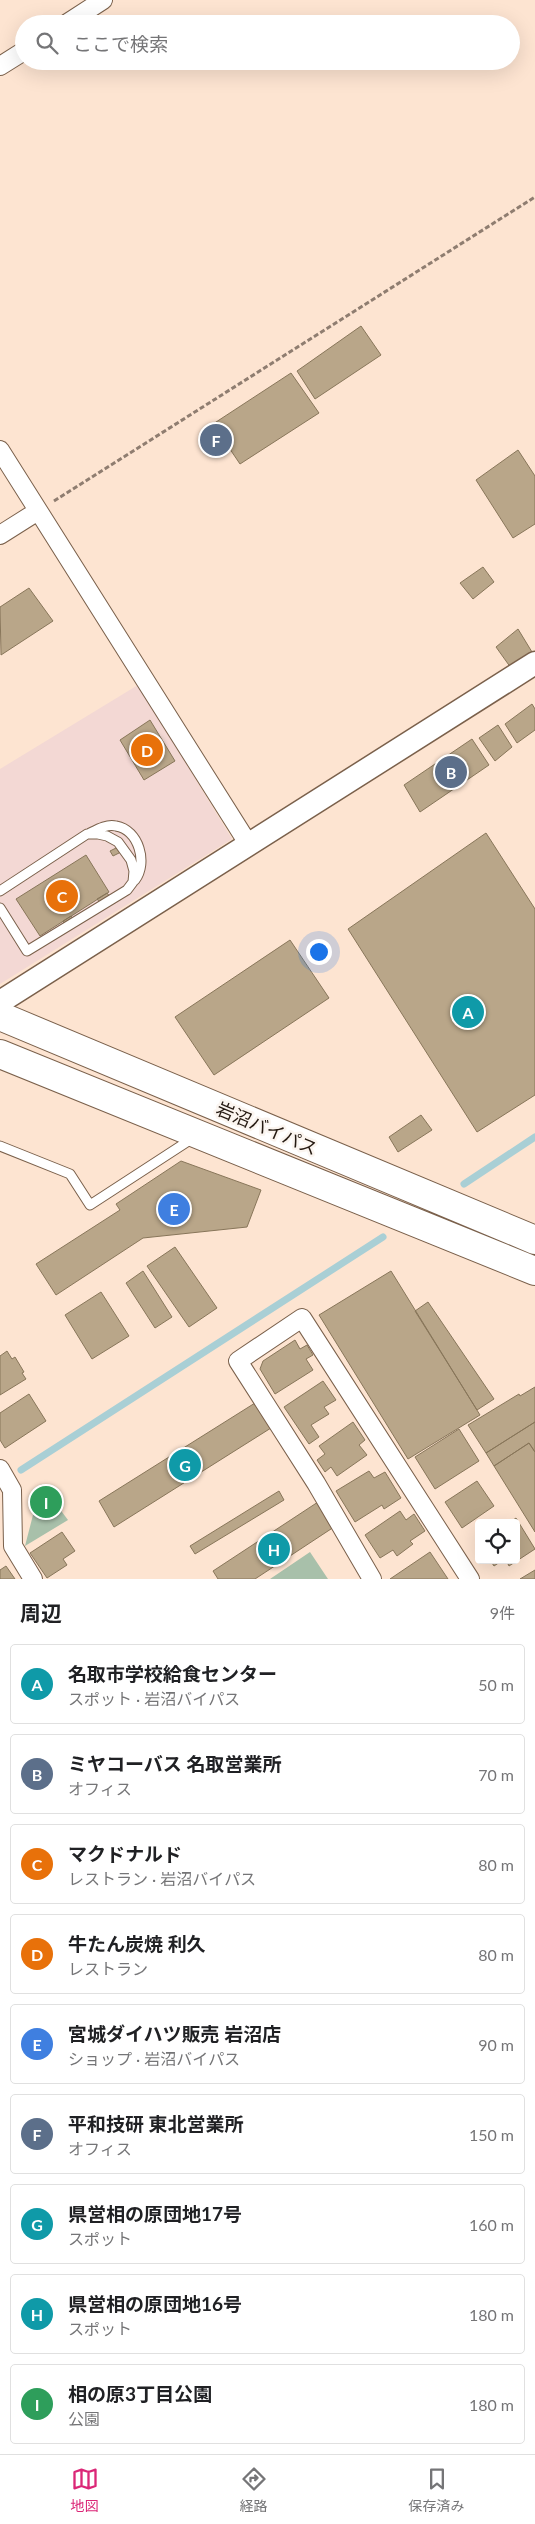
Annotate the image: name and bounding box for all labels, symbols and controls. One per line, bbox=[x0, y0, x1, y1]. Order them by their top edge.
search box bbox=[15, 15, 520, 70]
icon: search bbox=[33, 29, 61, 57]
text: ここで検索 bbox=[73, 32, 168, 55]
pin: F bbox=[200, 421, 232, 459]
pin: D bbox=[131, 731, 163, 769]
pin: B bbox=[435, 753, 467, 791]
pin: C bbox=[46, 877, 78, 915]
your location bbox=[306, 939, 332, 965]
pin: A bbox=[452, 993, 484, 1031]
street label: 岩沼バイパス bbox=[213, 1097, 321, 1159]
pin: E bbox=[158, 1190, 190, 1228]
pin: G bbox=[169, 1446, 201, 1484]
pin: I bbox=[30, 1483, 62, 1521]
map controls bbox=[475, 1519, 520, 1564]
button: locate bbox=[475, 1519, 520, 1564]
pin: H bbox=[258, 1530, 290, 1568]
text: 周辺 bbox=[20, 1600, 62, 1625]
text: 9件 bbox=[490, 1603, 515, 1622]
text: 名取市学校給食センター bbox=[68, 1662, 277, 1685]
text: A bbox=[31, 1675, 43, 1694]
text: 50 m bbox=[478, 1675, 514, 1694]
text: スポット · 岩沼バイパス bbox=[68, 1689, 240, 1708]
text: ミヤコーバス 名取営業所 bbox=[68, 1752, 281, 1775]
text: B bbox=[32, 1765, 42, 1784]
text: 70 m bbox=[478, 1765, 514, 1784]
text: オフィス bbox=[68, 1779, 132, 1798]
text: マクドナルド bbox=[68, 1842, 182, 1865]
text: C bbox=[32, 1855, 42, 1874]
text: 80 m bbox=[478, 1855, 514, 1874]
text: レストラン · 岩沼バイパス bbox=[68, 1869, 256, 1888]
text: 牛たん炭焼 利久 bbox=[68, 1932, 206, 1955]
text: D bbox=[31, 1945, 43, 1964]
text: 80 m bbox=[478, 1945, 514, 1964]
text: レストラン bbox=[68, 1959, 148, 1978]
text: 宮城ダイハツ販売 岩沼店 bbox=[68, 2022, 281, 2045]
text: E bbox=[32, 2035, 42, 2054]
text: 90 m bbox=[478, 2035, 514, 2054]
text: ショップ · 岩沼バイパス bbox=[68, 2049, 240, 2068]
text: 平和技研 東北営業所 bbox=[68, 2112, 244, 2135]
text: F bbox=[32, 2125, 42, 2144]
text: 150 m bbox=[469, 2125, 514, 2144]
text: オフィス bbox=[68, 2139, 132, 2158]
text: 県営相の原団地17号 bbox=[68, 2202, 242, 2225]
text: G bbox=[31, 2215, 43, 2234]
text: 160 m bbox=[469, 2215, 514, 2234]
text: スポット bbox=[68, 2229, 132, 2248]
text: 県営相の原団地16号 bbox=[68, 2292, 242, 2315]
text: H bbox=[31, 2305, 43, 2324]
text: 180 m bbox=[469, 2305, 514, 2324]
text: スポット bbox=[68, 2319, 132, 2338]
text: 相の原3丁目公園 bbox=[68, 2382, 212, 2405]
text: I bbox=[35, 2395, 39, 2414]
text: 180 m bbox=[469, 2395, 514, 2414]
text: 公園 bbox=[68, 2409, 100, 2428]
tab: 地図 bbox=[71, 2465, 99, 2515]
tab: 経路 bbox=[240, 2465, 268, 2515]
tab: 保存済み bbox=[409, 2465, 465, 2515]

